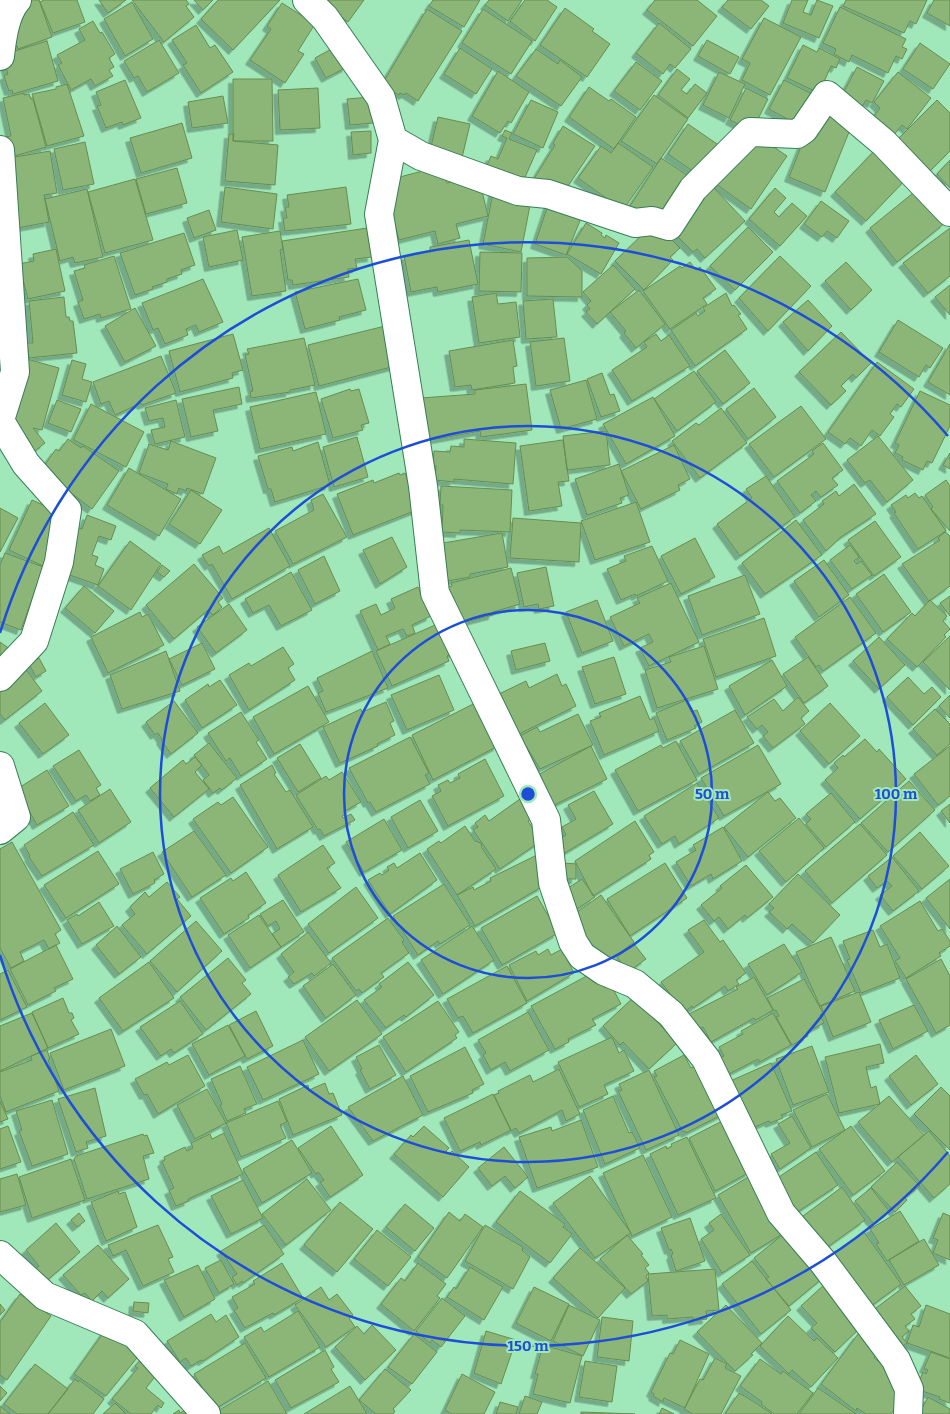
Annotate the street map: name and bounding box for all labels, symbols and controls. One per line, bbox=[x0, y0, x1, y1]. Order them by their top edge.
centre of rings bbox=[519, 785, 537, 803]
text: 50 m bbox=[695, 785, 730, 803]
text: 100 m bbox=[875, 785, 918, 803]
text: 150 m bbox=[507, 1337, 549, 1355]

